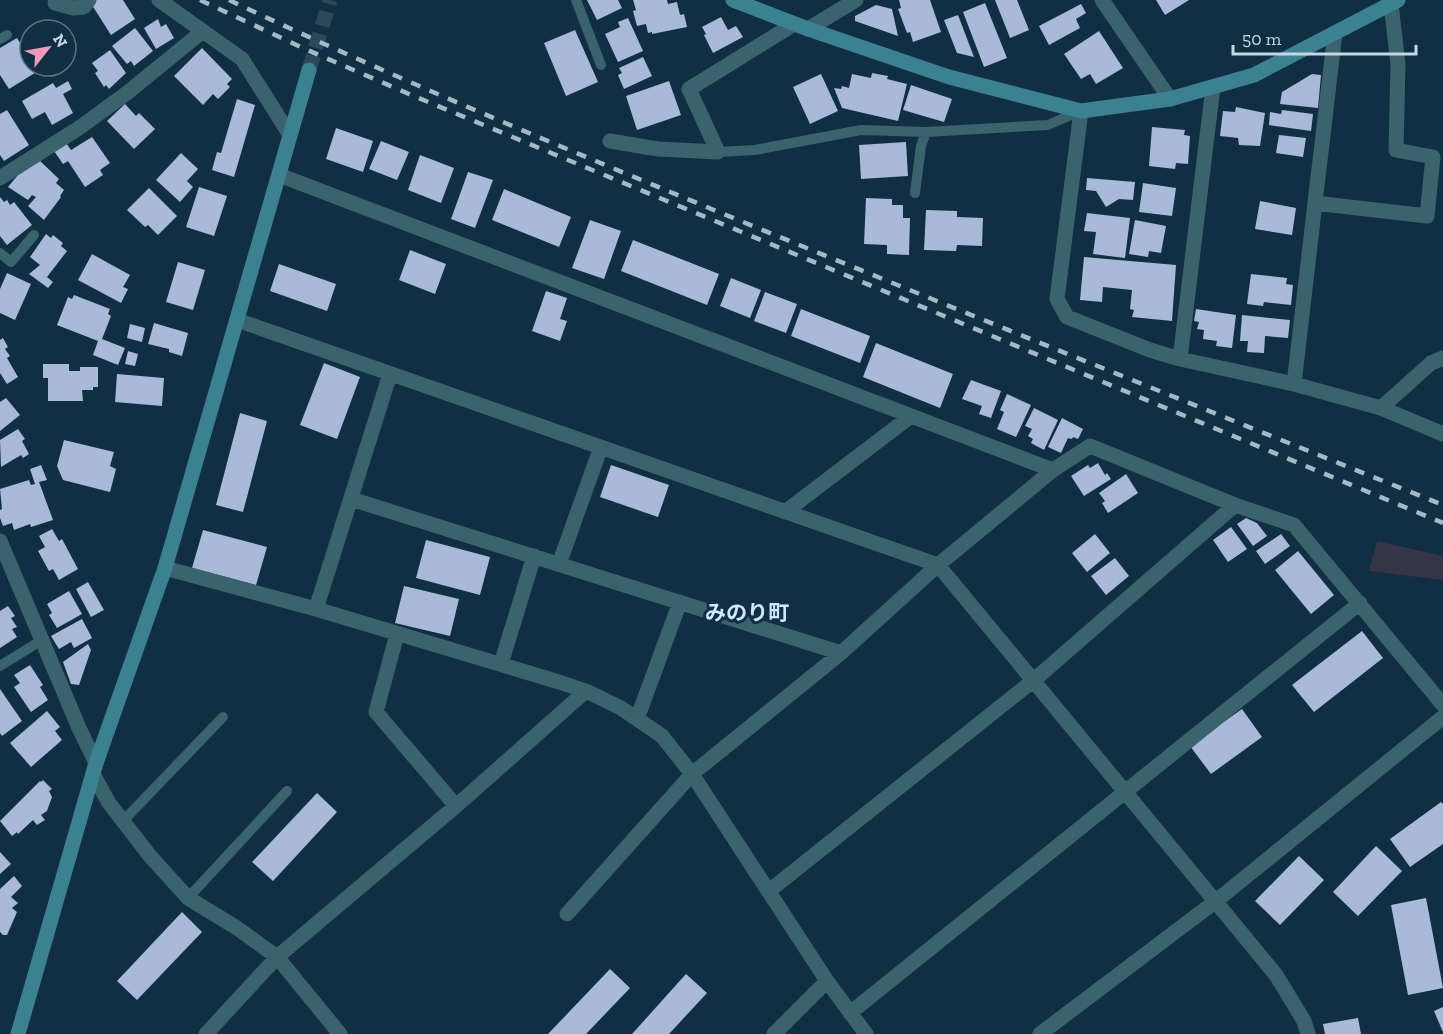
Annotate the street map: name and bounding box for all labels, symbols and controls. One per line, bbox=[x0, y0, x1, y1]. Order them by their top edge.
north arrow bbox=[18, 18, 78, 78]
scale bar bbox=[1233, 18, 1416, 56]
text: 50 m bbox=[1242, 28, 1282, 50]
text: N bbox=[49, 30, 72, 51]
district label: みのり町 bbox=[705, 600, 789, 625]

